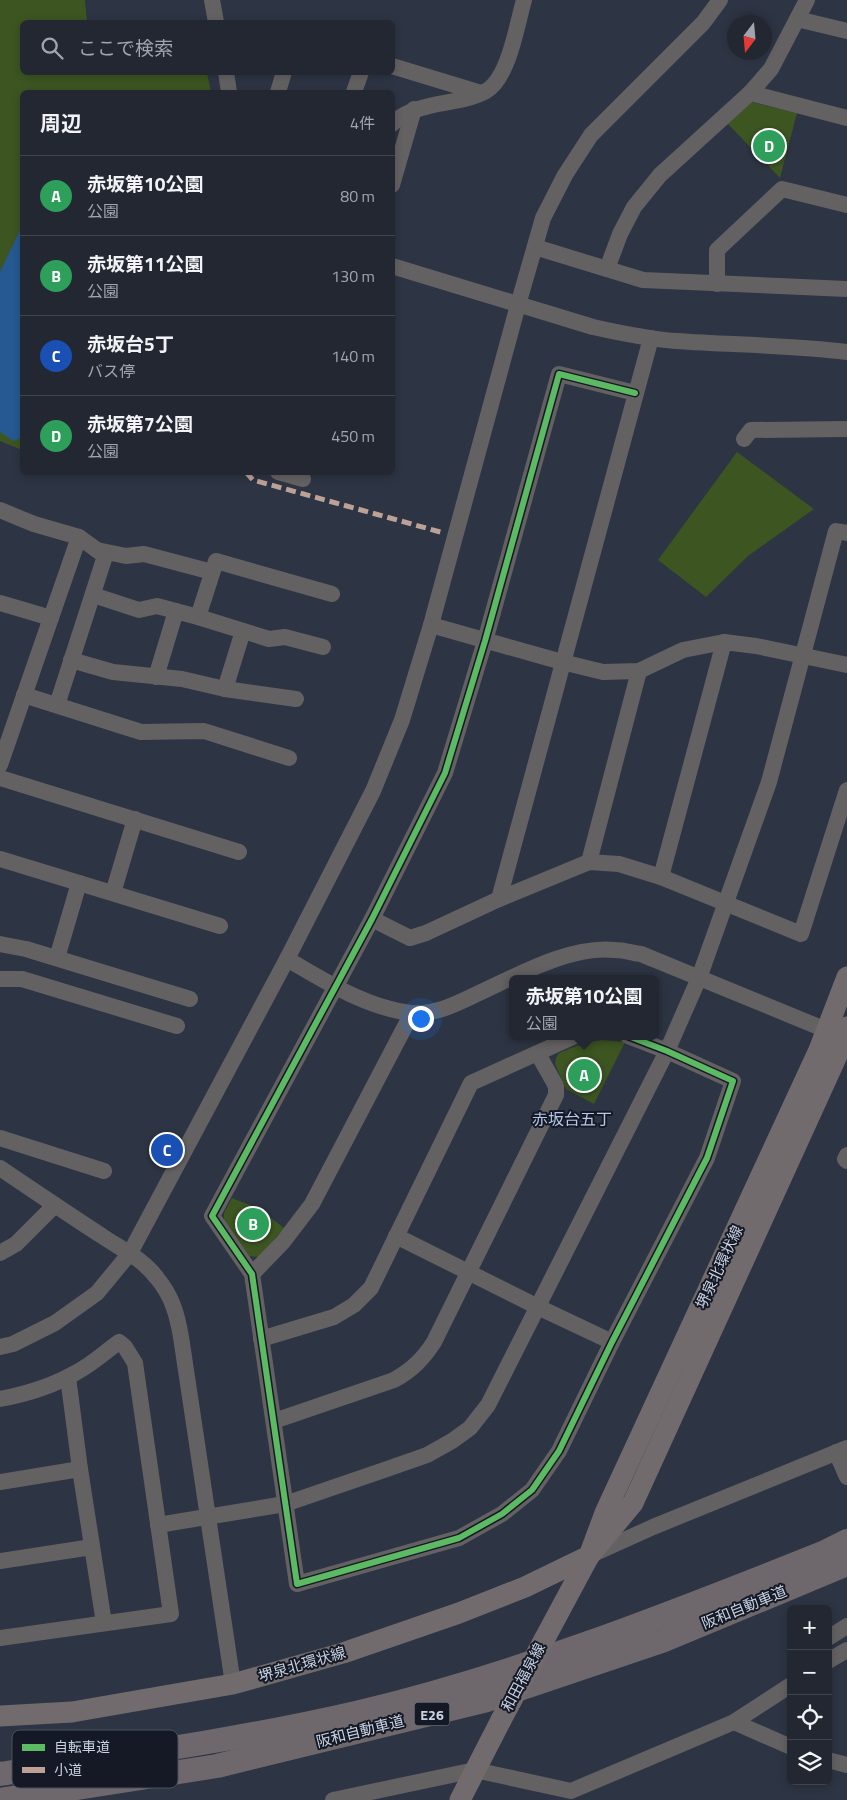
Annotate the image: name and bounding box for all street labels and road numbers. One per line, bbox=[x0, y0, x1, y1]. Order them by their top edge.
street label: 堺泉北環状線 bbox=[690, 1221, 748, 1313]
street label: 阪和自動車道 bbox=[698, 1579, 790, 1635]
street label: 和田福泉線 bbox=[495, 1638, 551, 1716]
street label: 堺泉北環状線 bbox=[256, 1641, 348, 1687]
road number: E26 bbox=[414, 1702, 450, 1726]
street label: 阪和自動車道 bbox=[314, 1709, 406, 1753]

